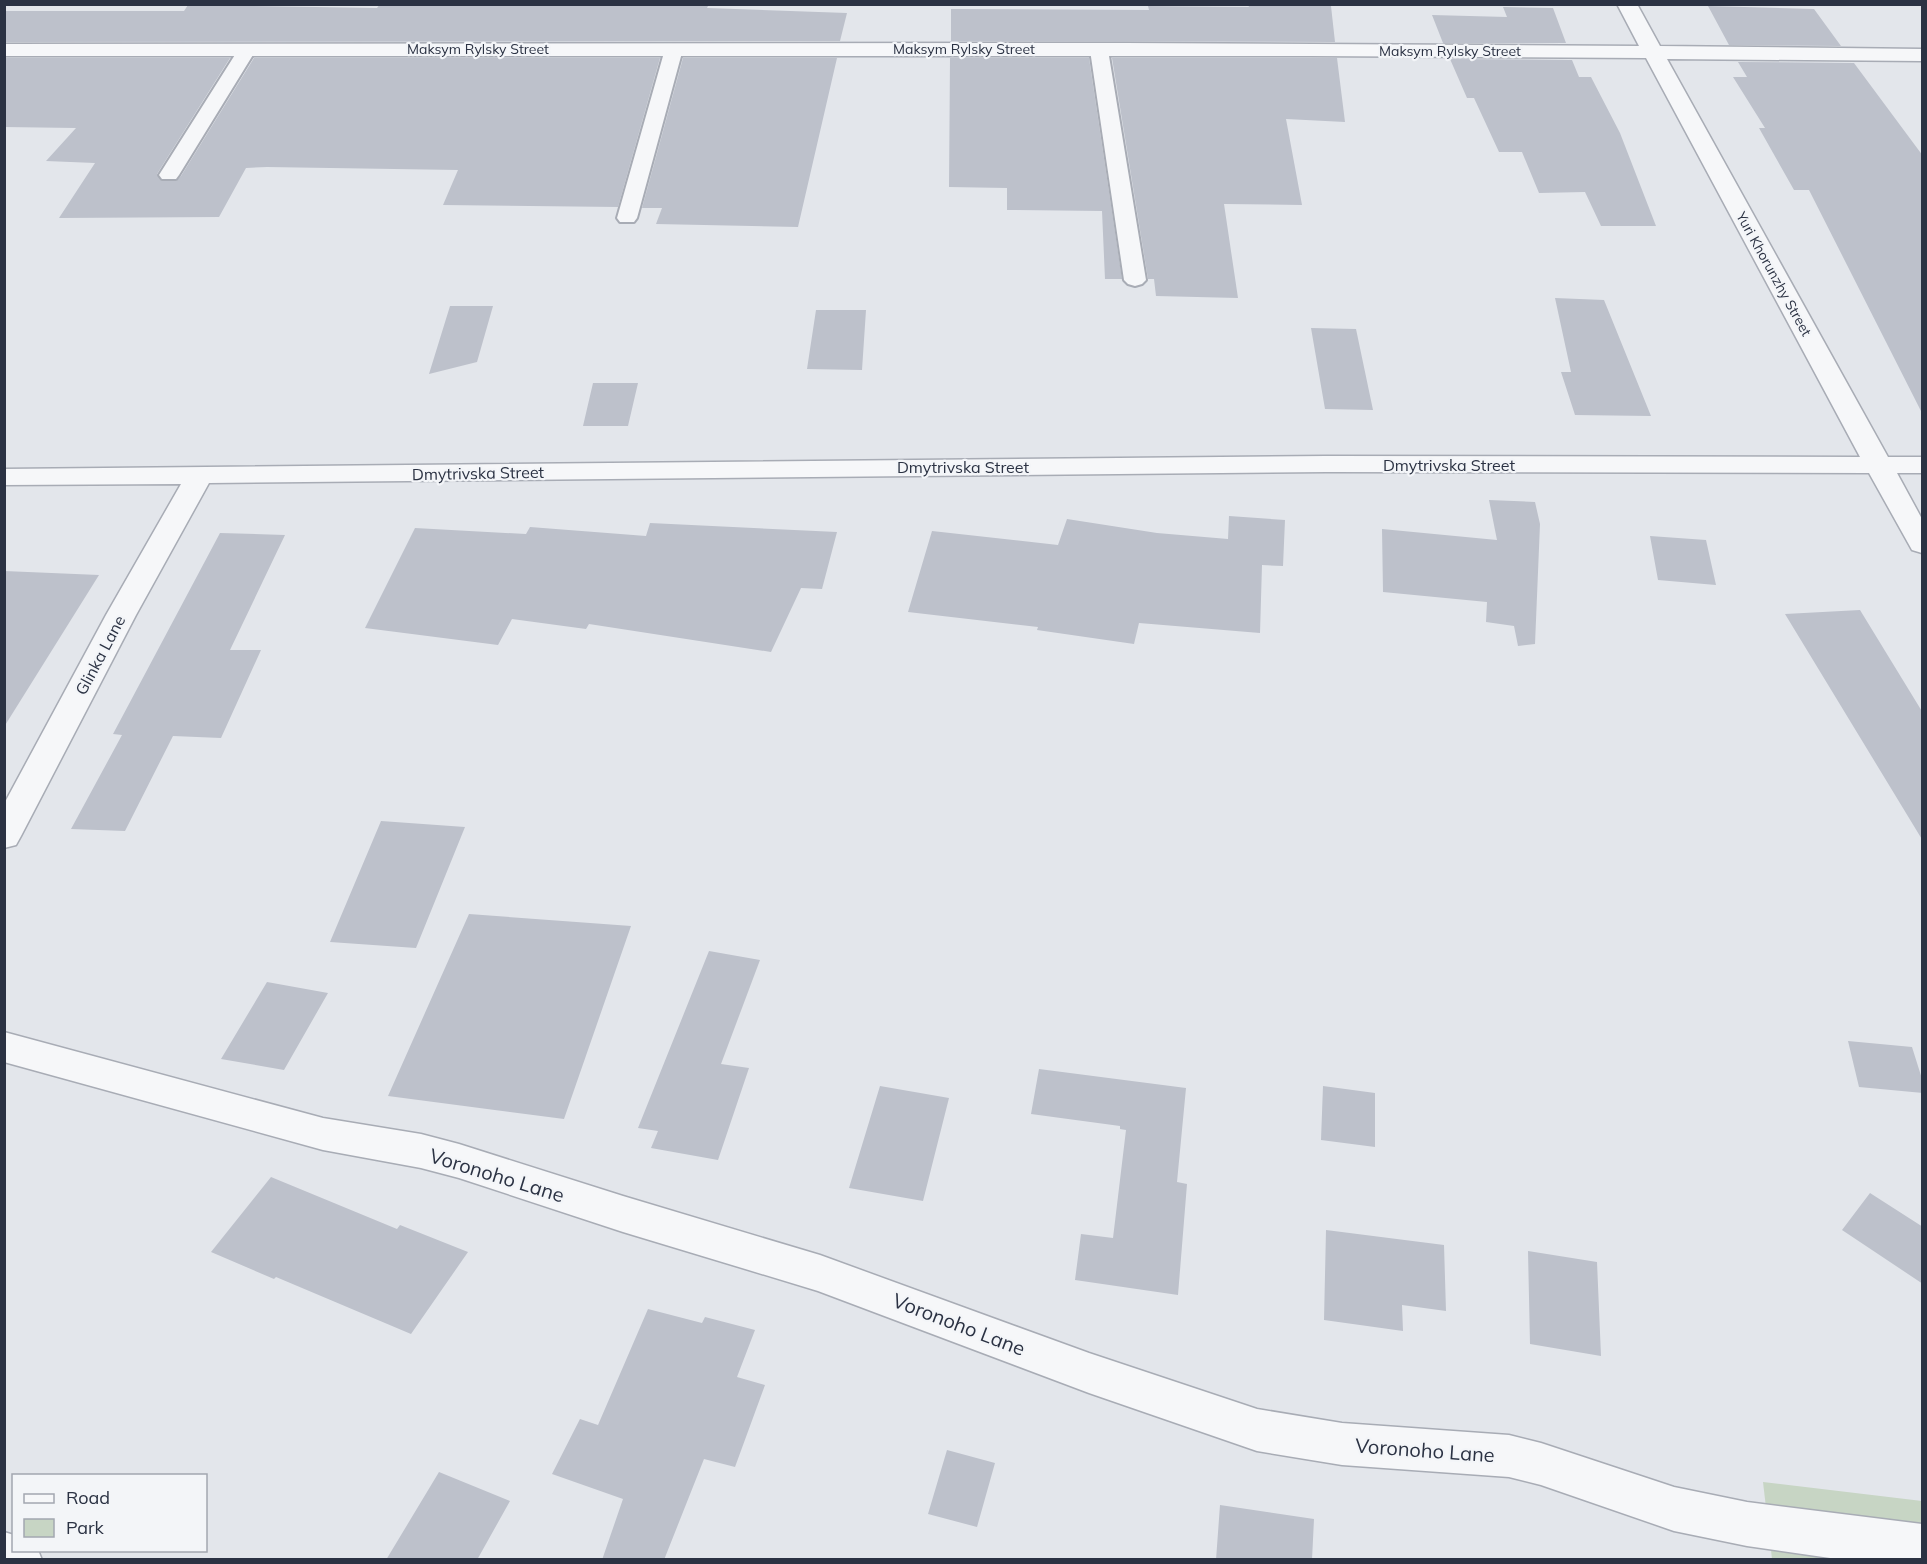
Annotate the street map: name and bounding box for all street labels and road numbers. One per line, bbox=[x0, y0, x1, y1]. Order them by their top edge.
street label: Maksym Rylsky Street bbox=[407, 40, 549, 58]
street label: Maksym Rylsky Street bbox=[893, 40, 1035, 58]
street label: Maksym Rylsky Street bbox=[1379, 42, 1521, 60]
street label: Yuri Khorunzhy Street bbox=[1732, 208, 1816, 339]
street label: Dmytrivska Street bbox=[1383, 455, 1516, 475]
street label: Dmytrivska Street bbox=[897, 457, 1030, 477]
street label: Dmytrivska Street bbox=[412, 462, 545, 484]
street label: Glinka Lane bbox=[71, 612, 129, 698]
street label: Voronoho Lane bbox=[427, 1143, 567, 1207]
street label: Voronoho Lane bbox=[889, 1287, 1029, 1361]
street label: Voronoho Lane bbox=[1354, 1433, 1496, 1467]

